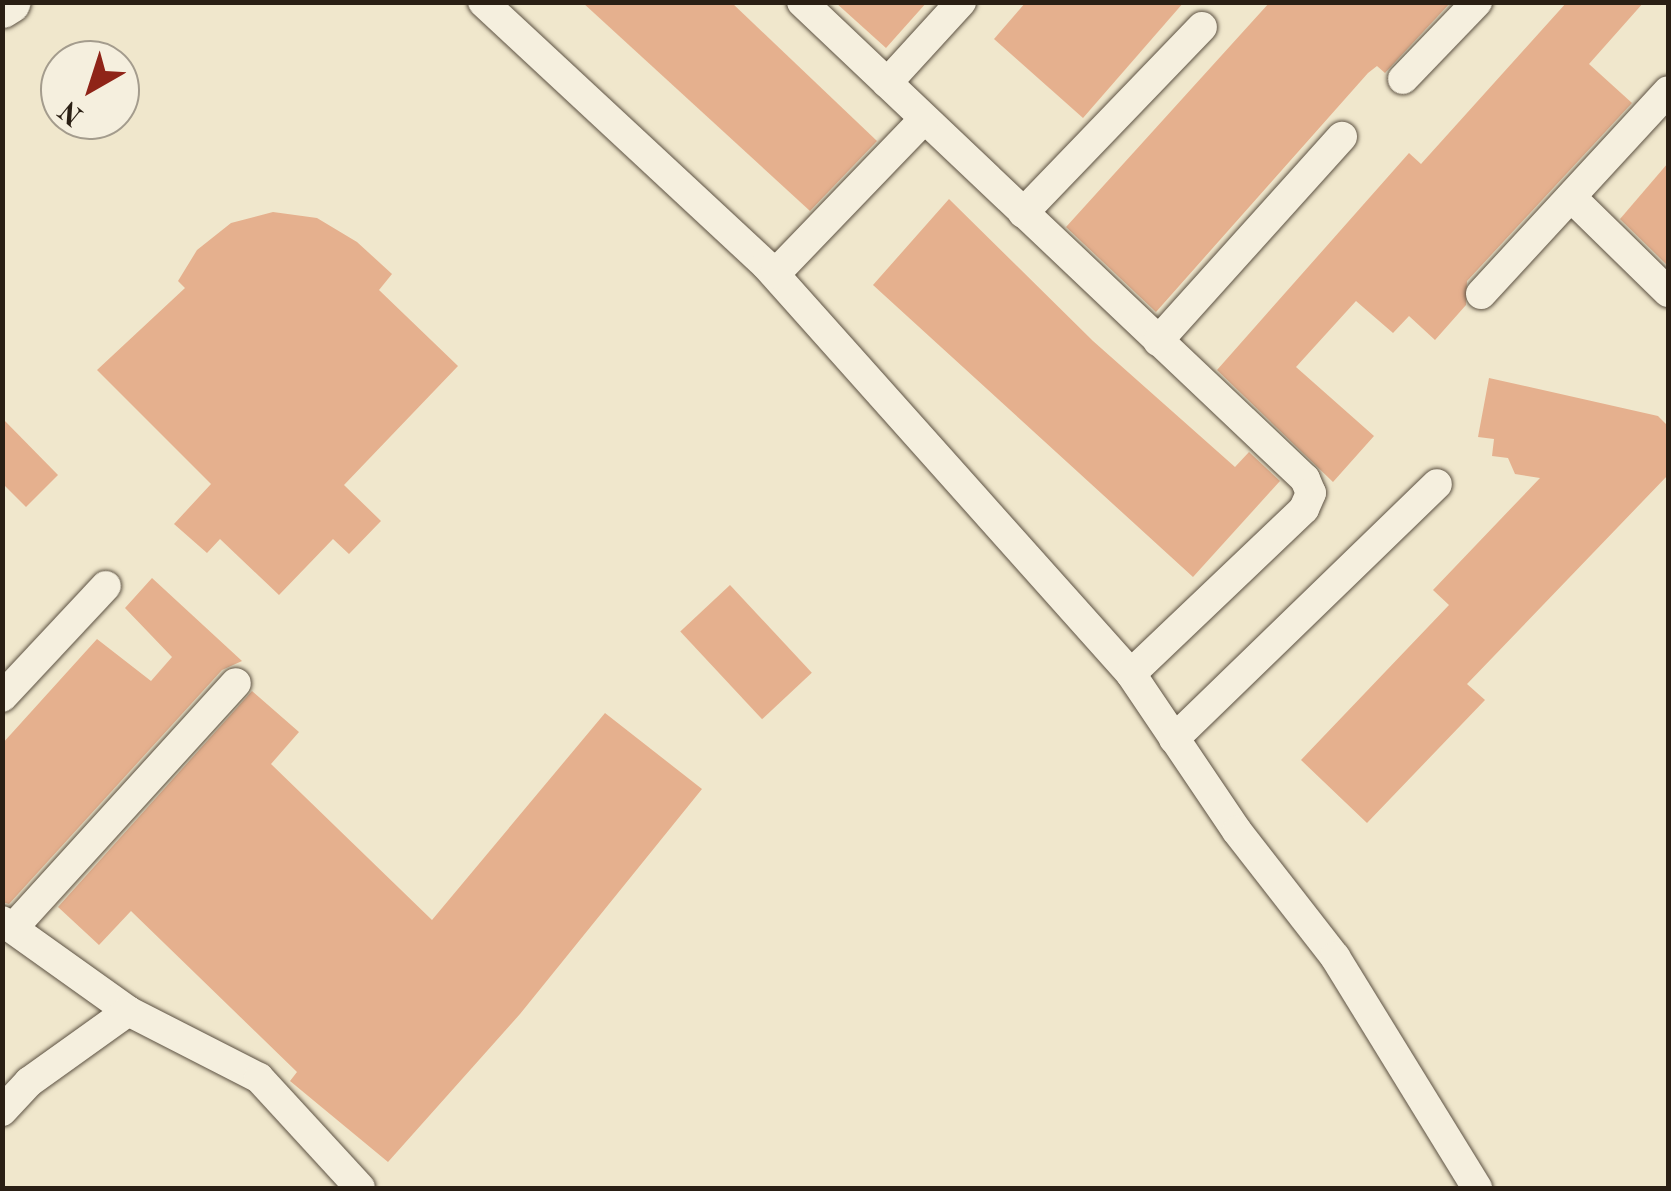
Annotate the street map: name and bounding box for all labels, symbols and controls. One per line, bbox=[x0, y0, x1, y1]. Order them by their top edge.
north arrow bbox=[40, 40, 140, 140]
text: N bbox=[55, 94, 90, 129]

